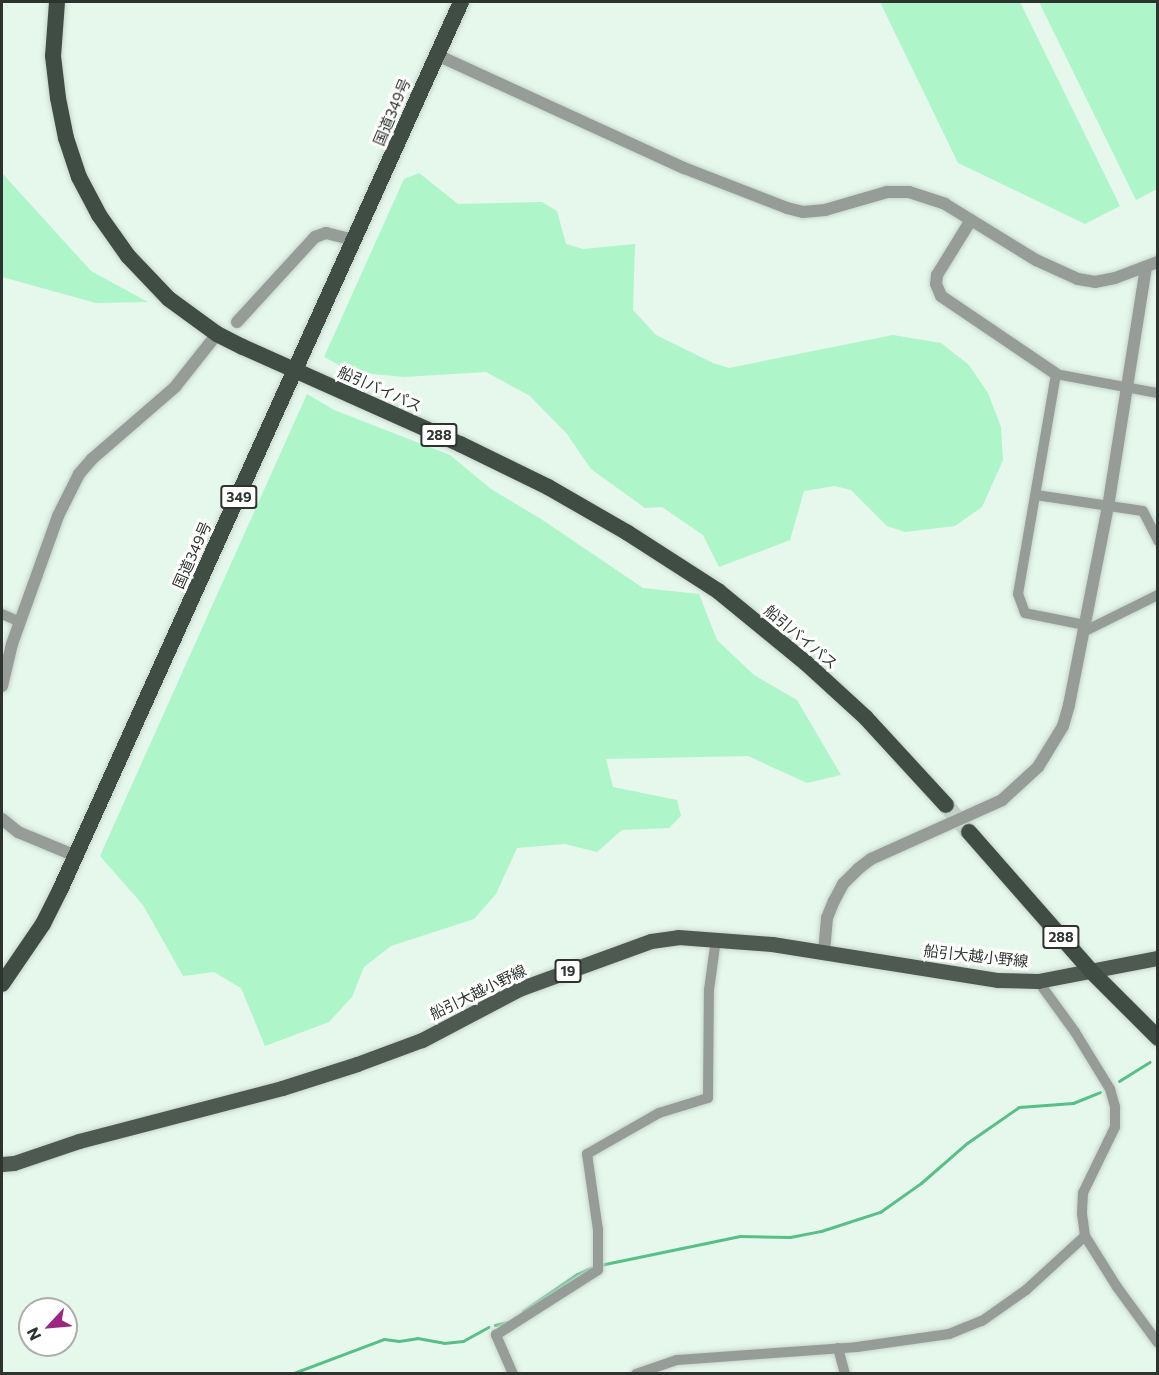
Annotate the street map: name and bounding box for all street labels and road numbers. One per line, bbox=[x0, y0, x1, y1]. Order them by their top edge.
street label: 国道349号 bbox=[370, 76, 414, 148]
street label: 船引バイパス bbox=[335, 362, 425, 416]
road number: 288 bbox=[420, 424, 458, 446]
road number: 349 bbox=[220, 486, 258, 508]
street label: 国道349号 bbox=[169, 519, 215, 591]
street label: 船引バイパス bbox=[761, 601, 841, 673]
road number: 288 bbox=[1042, 926, 1080, 948]
street label: 船引大越小野線 bbox=[923, 942, 1029, 970]
road number: 19 bbox=[554, 960, 582, 982]
street label: 船引大越小野線 bbox=[427, 961, 529, 1023]

